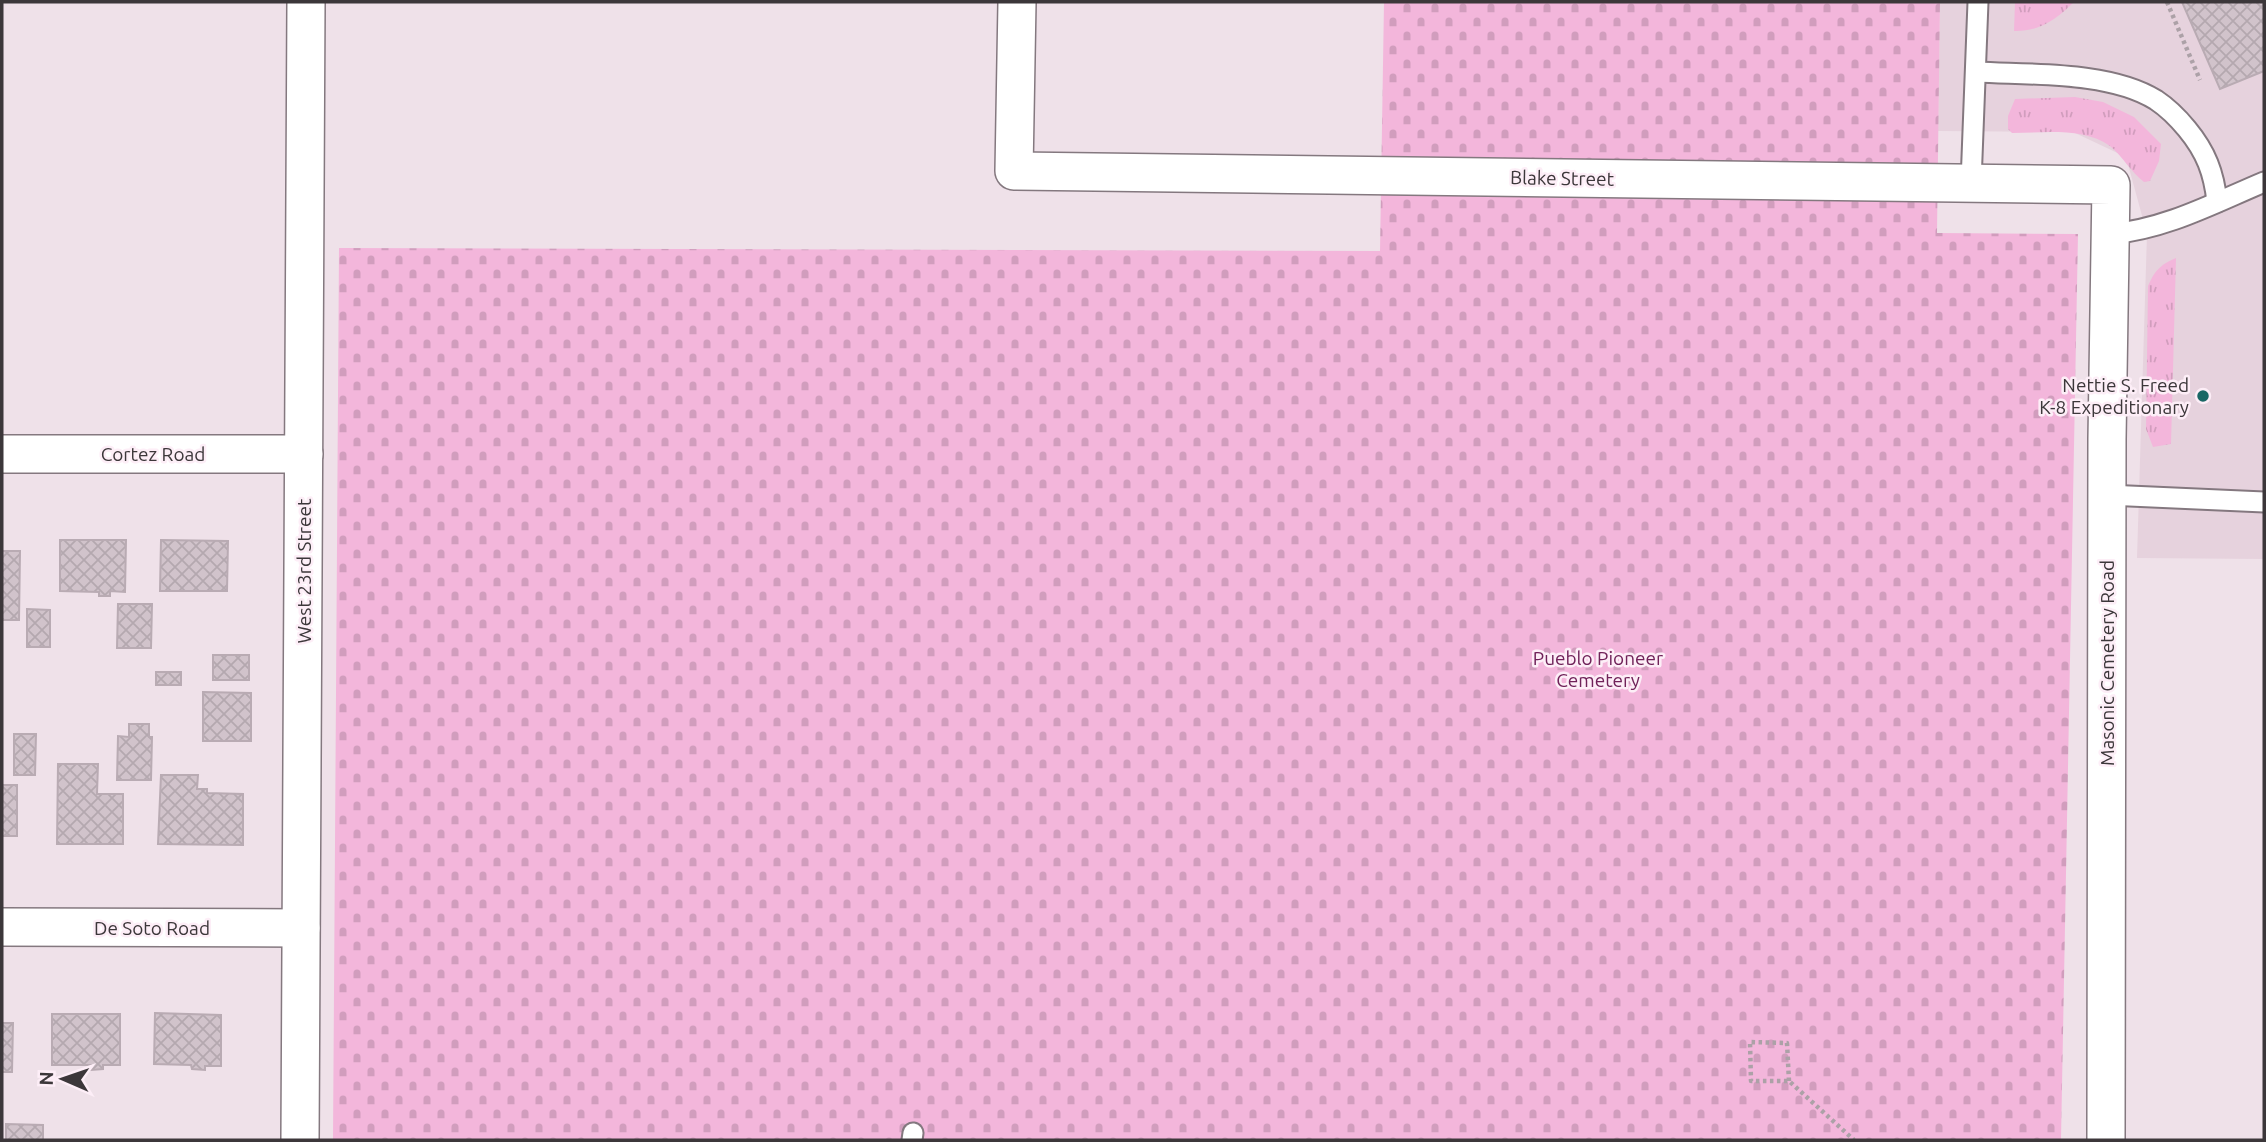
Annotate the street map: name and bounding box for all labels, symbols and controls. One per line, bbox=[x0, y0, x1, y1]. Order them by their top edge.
street label: Blake Street bbox=[1510, 166, 1615, 190]
place label: Nettie S. Freed K-8 Expeditionary bbox=[2039, 374, 2189, 418]
marker: Nettie S. Freed K-8 Expeditionary bbox=[2195, 388, 2211, 404]
street label: Cortez Road bbox=[101, 443, 205, 465]
street label: West 23rd Street bbox=[293, 498, 315, 643]
street label: Masonic Cemetery Road bbox=[2096, 560, 2118, 766]
park label: Pueblo Pioneer Cemetery bbox=[1533, 647, 1663, 691]
street label: De Soto Road bbox=[94, 917, 210, 939]
north arrow bbox=[28, 1044, 98, 1114]
text: N bbox=[35, 1071, 57, 1086]

